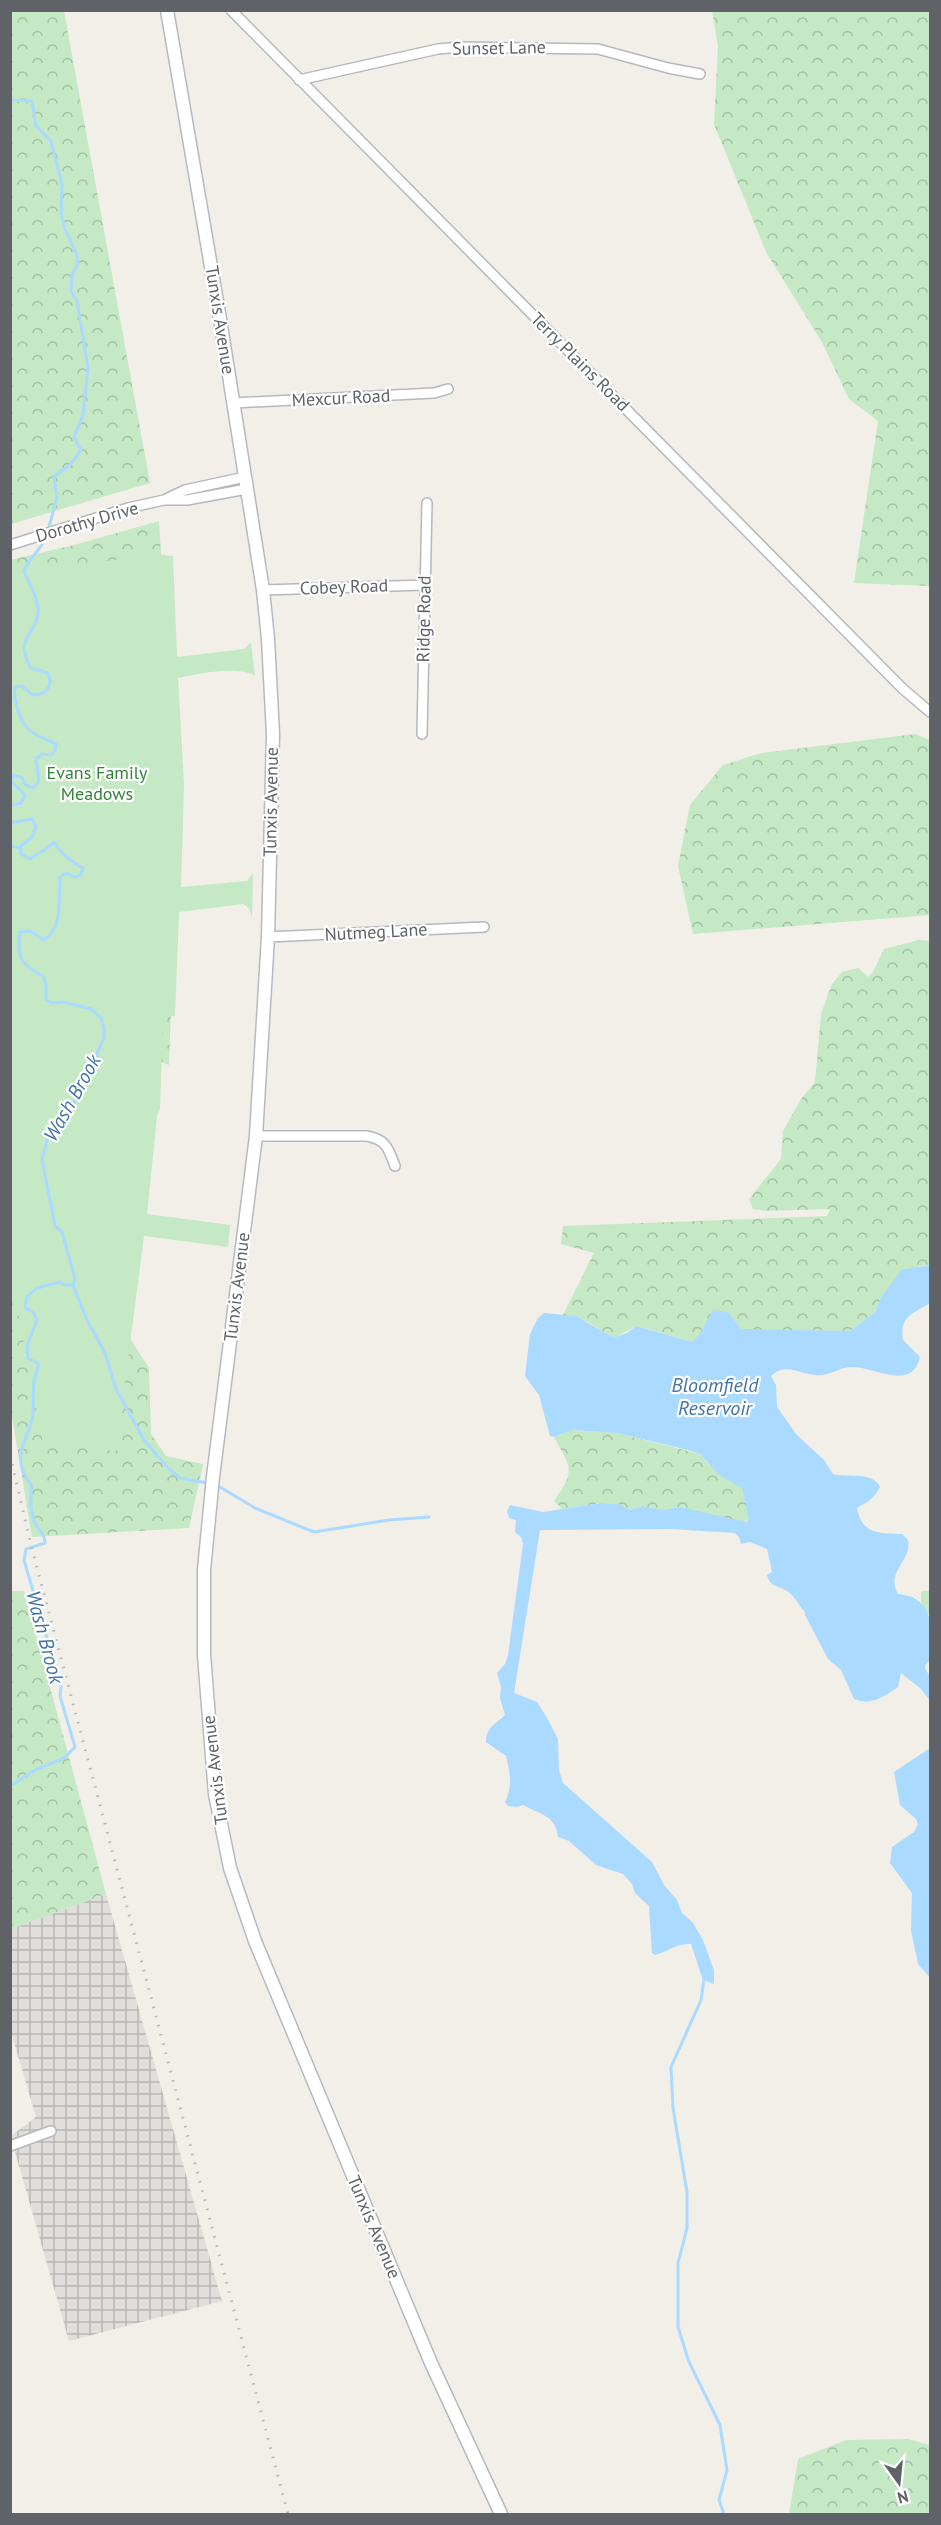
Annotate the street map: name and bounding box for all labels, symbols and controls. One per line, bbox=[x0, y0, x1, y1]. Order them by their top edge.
street label: Sunset Lane bbox=[452, 35, 546, 60]
street label: Tunxis Avenue bbox=[201, 264, 240, 376]
street label: Terry Plains Road bbox=[526, 307, 635, 416]
street label: Mexcur Road bbox=[291, 383, 391, 412]
street label: Dorothy Drive bbox=[33, 496, 141, 547]
street label: Cobey Road bbox=[299, 573, 389, 600]
street label: Ridge Road bbox=[411, 575, 436, 663]
street label: Tunxis Avenue bbox=[258, 747, 283, 857]
park label: Evans Family Meadows bbox=[47, 761, 148, 805]
street label: Nutmeg Lane bbox=[324, 917, 428, 946]
water label: Wash Brook bbox=[38, 1049, 107, 1146]
street label: Tunxis Avenue bbox=[218, 1231, 255, 1343]
water label: Bloomfield Reservoir bbox=[672, 1372, 759, 1421]
water label: Wash Brook bbox=[20, 1588, 70, 1687]
street label: Tunxis Avenue bbox=[196, 1714, 233, 1826]
street label: Tunxis Avenue bbox=[342, 2172, 406, 2282]
north arrow bbox=[869, 2453, 929, 2513]
text: N bbox=[895, 2486, 911, 2509]

